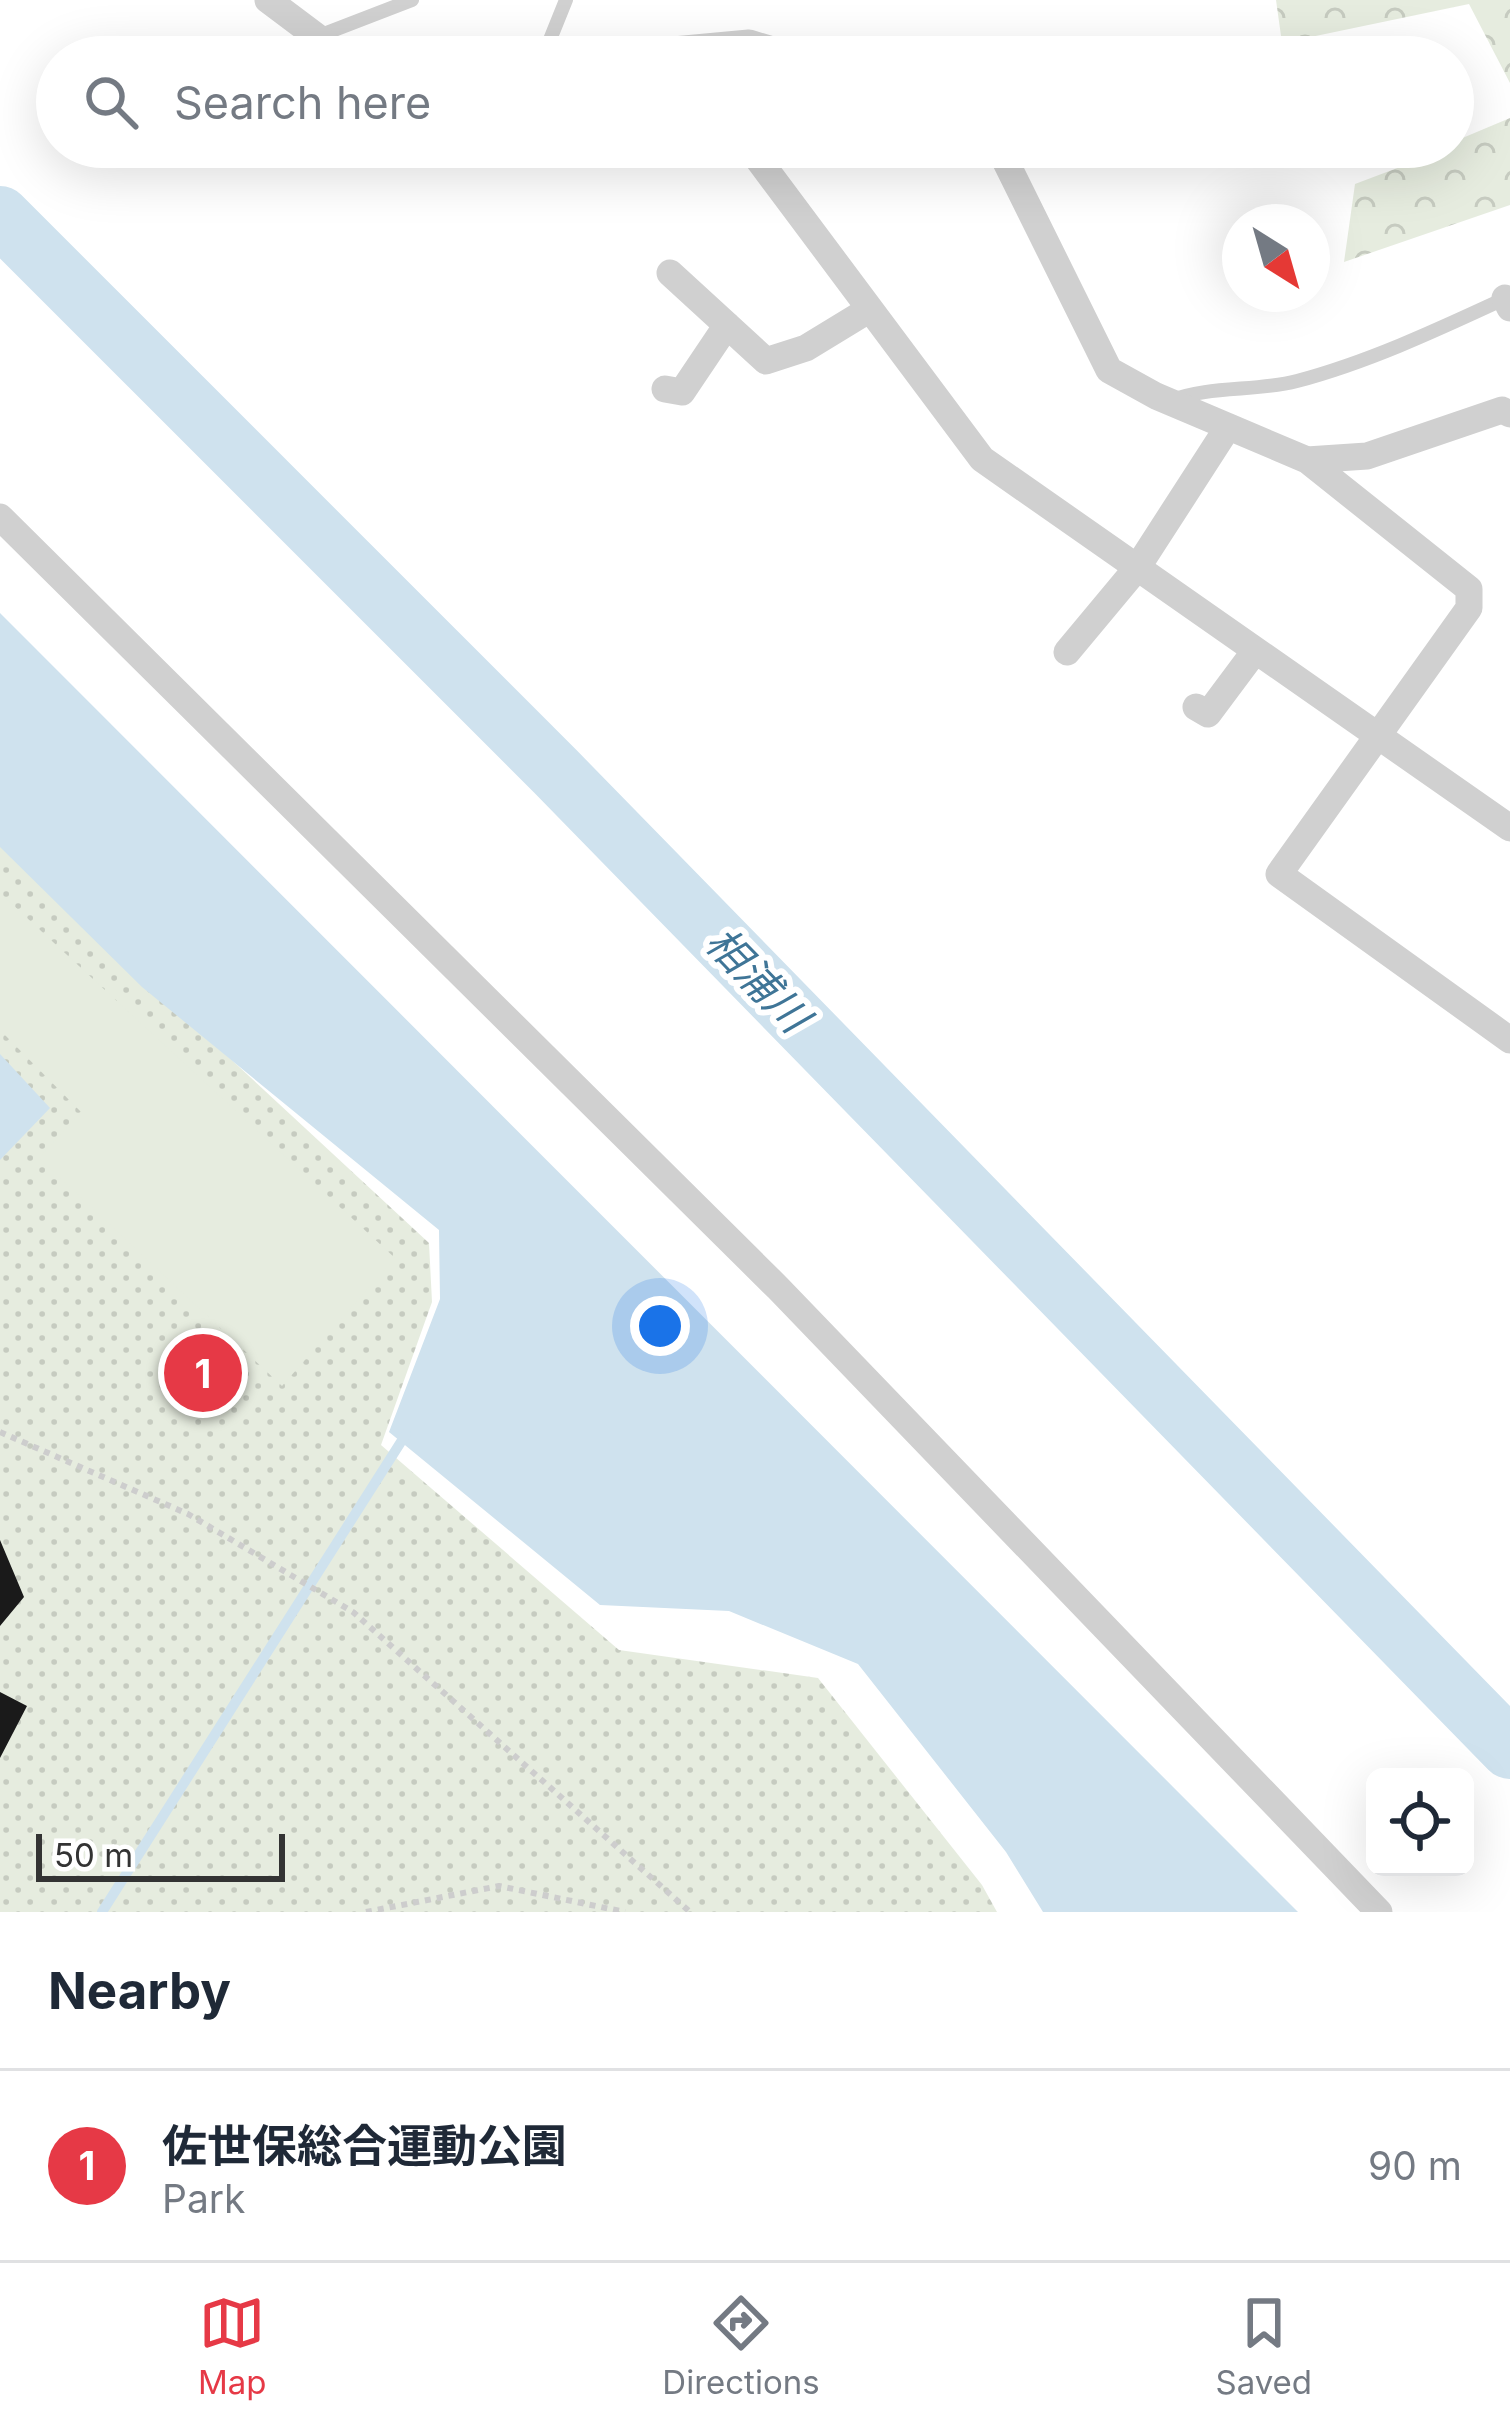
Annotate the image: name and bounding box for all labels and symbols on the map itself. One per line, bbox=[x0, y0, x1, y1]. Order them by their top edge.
north arrow bbox=[1222, 204, 1330, 312]
water label: 相浦川 bbox=[696, 916, 823, 1045]
your location bbox=[630, 1296, 690, 1356]
pin: 1 bbox=[164, 1328, 242, 1418]
scale bar bbox=[36, 1828, 285, 1881]

